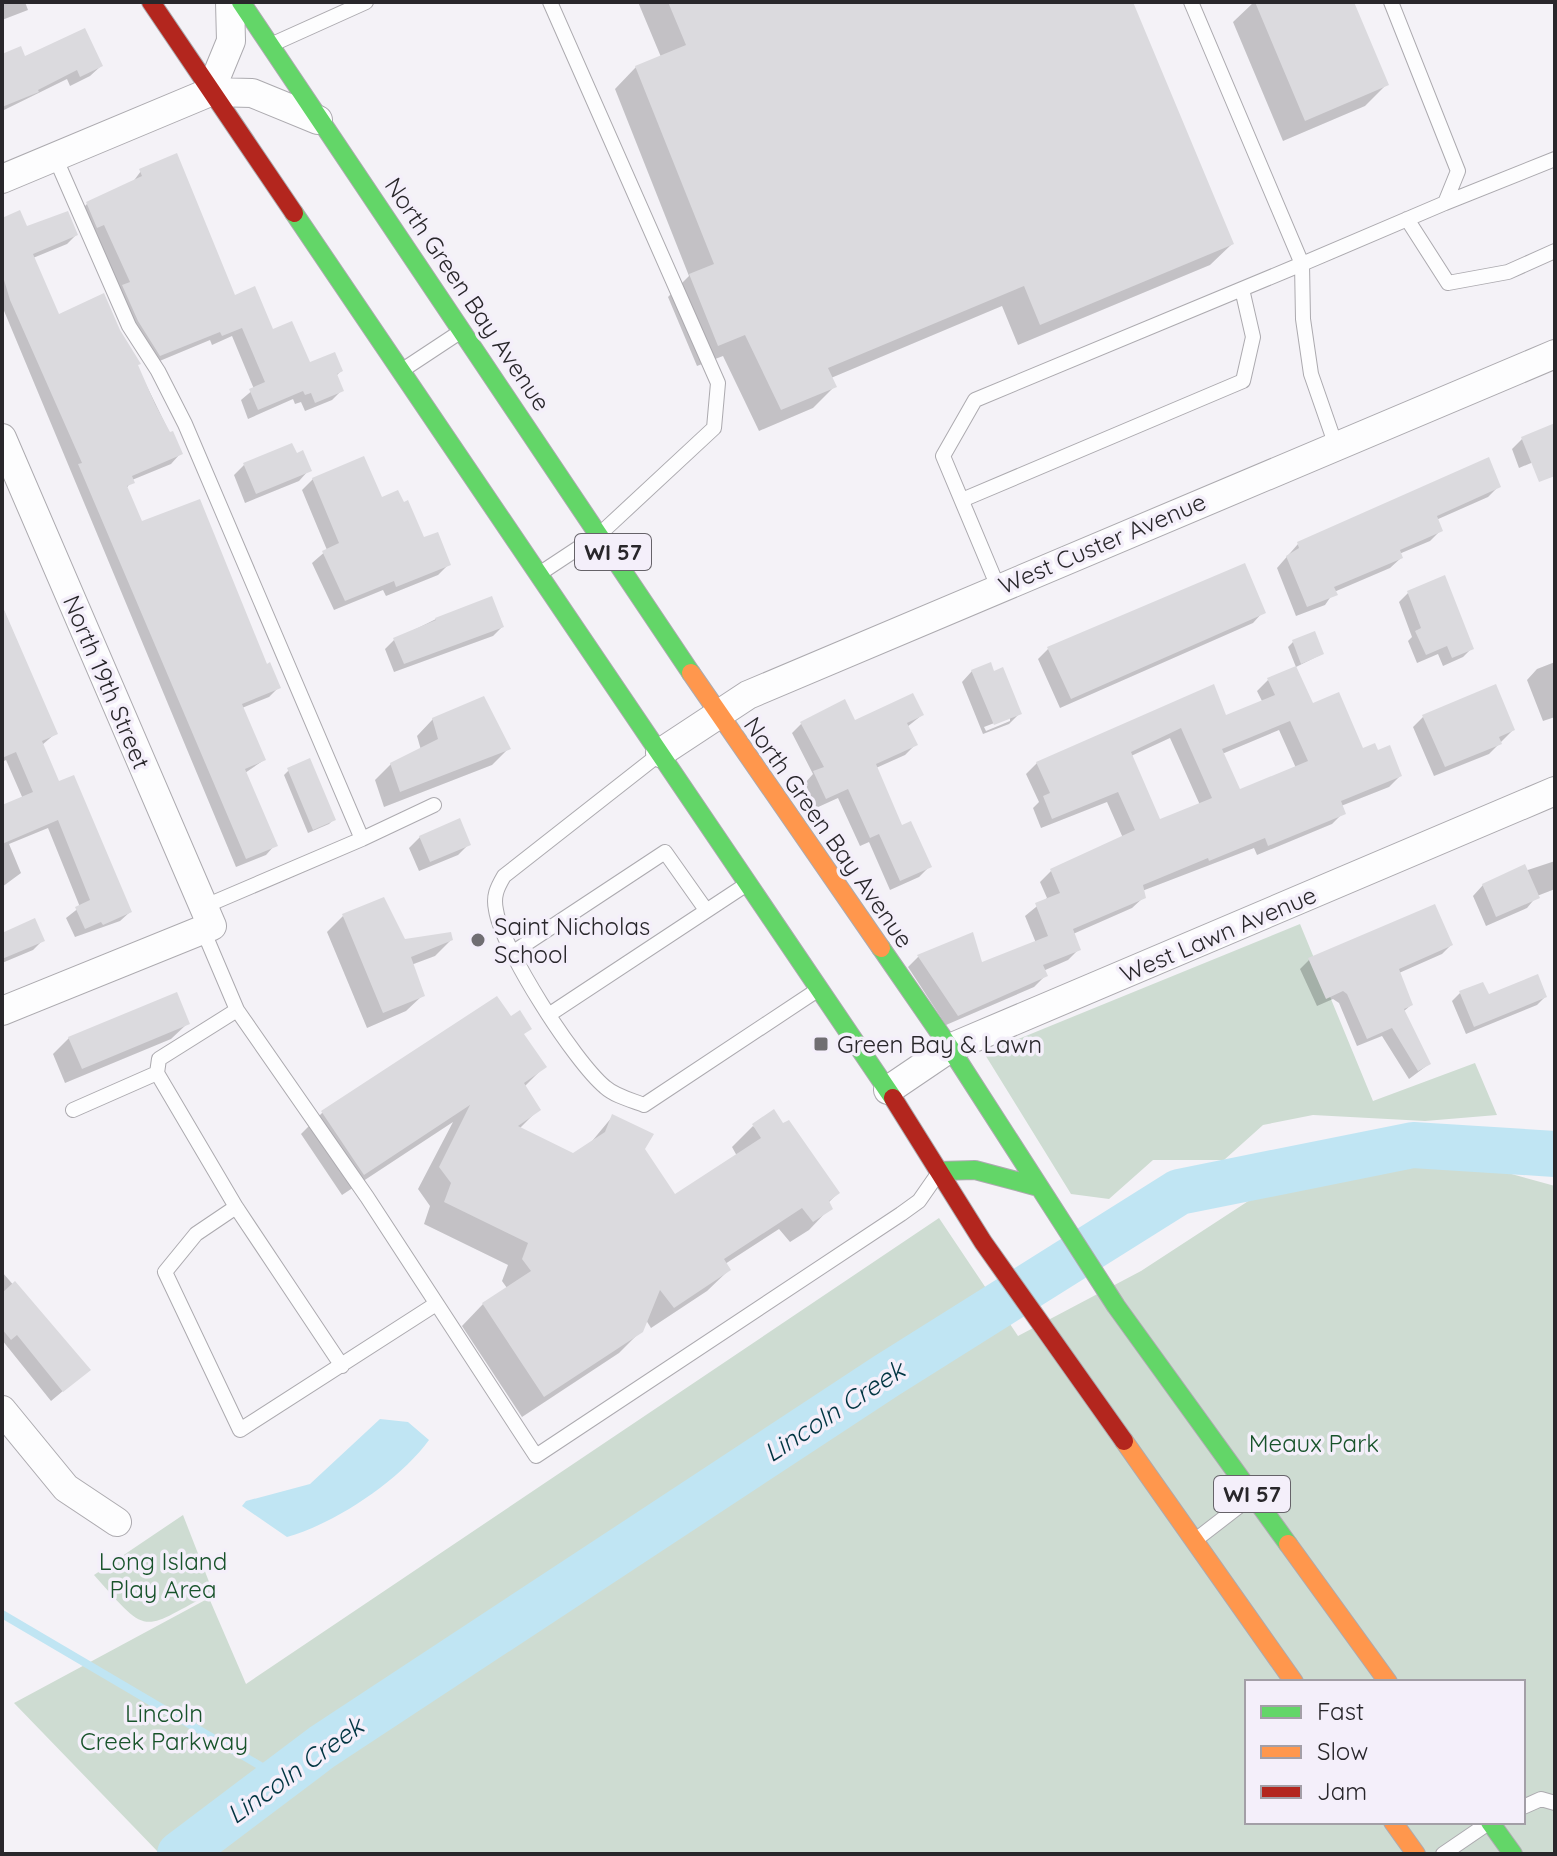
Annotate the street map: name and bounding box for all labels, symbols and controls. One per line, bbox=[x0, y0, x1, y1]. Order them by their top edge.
street label: North Green Bay Avenue bbox=[379, 172, 557, 416]
street label: West Custer Avenue bbox=[994, 486, 1210, 600]
road number: WI 57 bbox=[575, 534, 651, 570]
street label: North 19th Street bbox=[57, 591, 157, 773]
street label: North Green Bay Avenue bbox=[738, 711, 920, 953]
street label: West Lawn Avenue bbox=[1115, 879, 1321, 989]
place label: Saint Nicholas School bbox=[494, 911, 650, 969]
marker: Saint Nicholas School bbox=[469, 931, 487, 949]
place label: Green Bay & Lawn bbox=[837, 1029, 1042, 1059]
marker: Green Bay & Lawn bbox=[812, 1035, 830, 1053]
water label: Lincoln Creek bbox=[757, 1352, 912, 1469]
park label: Meaux Park bbox=[1249, 1428, 1379, 1458]
road number: WI 57 bbox=[1214, 1476, 1290, 1512]
park label: Long Island Play Area bbox=[99, 1546, 227, 1604]
legend bbox=[1245, 1680, 1525, 1824]
text: Fast bbox=[1317, 1696, 1364, 1726]
park label: Lincoln Creek Parkway bbox=[80, 1698, 248, 1756]
water label: Lincoln Creek bbox=[220, 1708, 372, 1831]
text: Slow bbox=[1317, 1736, 1368, 1766]
text: Jam bbox=[1317, 1776, 1367, 1806]

